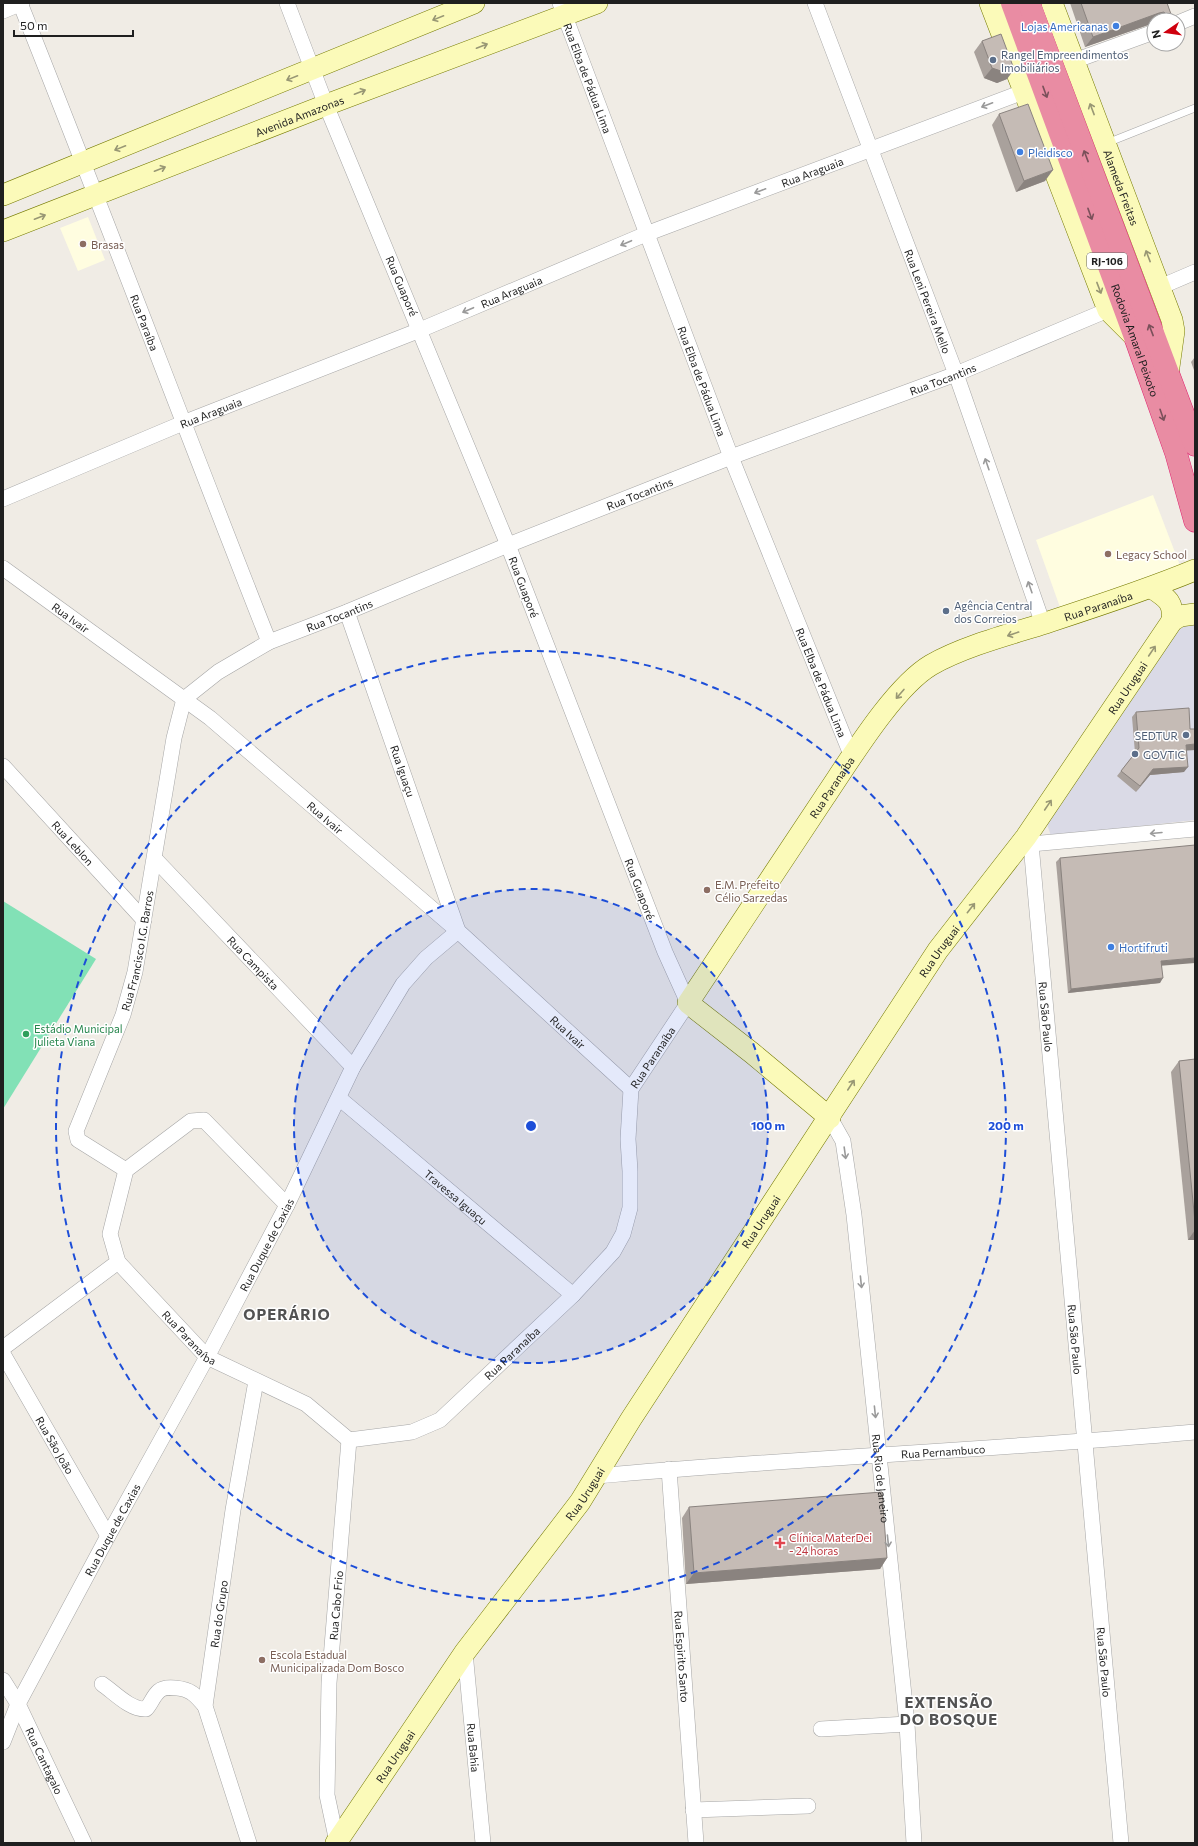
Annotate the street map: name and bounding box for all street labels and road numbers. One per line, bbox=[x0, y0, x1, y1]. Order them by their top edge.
street label: Rua Elba de Pádua Lima bbox=[562, 21, 615, 135]
street label: Avenida Amazonas bbox=[253, 92, 345, 139]
street label: Alameda Freitas bbox=[1101, 147, 1142, 227]
street label: Rua Araguaia bbox=[779, 154, 845, 189]
street label: Rua Leni Pereira Mello bbox=[903, 247, 954, 356]
road number: RJ-106 bbox=[1087, 253, 1127, 269]
street label: Rua Guaporé bbox=[383, 254, 421, 318]
street label: Rua Araguaia bbox=[478, 273, 544, 310]
street label: Rodovia Amaral Peixoto bbox=[1109, 282, 1162, 399]
street label: Rua Paraíba bbox=[128, 292, 162, 352]
street label: Rua Elba de Pádua Lima bbox=[676, 324, 729, 438]
street label: Rua Tocantins bbox=[907, 360, 978, 397]
street label: Rua Araguaia bbox=[178, 394, 243, 430]
street label: Rua Tocantins bbox=[604, 474, 675, 512]
street label: Rua Guaporé bbox=[506, 555, 542, 620]
street label: Rua Paranaíba bbox=[1062, 588, 1134, 623]
street label: Rua Tocantins bbox=[304, 596, 374, 634]
street label: Rua Ivair bbox=[50, 599, 93, 636]
street label: Rua Elba de Pádua Lima bbox=[794, 626, 850, 739]
street label: Rua Uruguai bbox=[1105, 659, 1149, 716]
street label: Rua Iguaçu bbox=[388, 743, 418, 799]
street label: Rua Paranaíba bbox=[806, 754, 856, 820]
street label: Rua Ivair bbox=[305, 798, 347, 837]
street label: Rua Leblon bbox=[50, 818, 97, 868]
street label: Rua Guaporé bbox=[622, 857, 658, 922]
street label: Rua Francisco I.G. Barros bbox=[118, 889, 155, 1012]
street label: Rua Uruguai bbox=[916, 922, 962, 979]
street label: Rua Campista bbox=[225, 933, 282, 992]
street label: Rua São Paulo bbox=[1037, 981, 1056, 1053]
street label: Rua Ivair bbox=[548, 1012, 589, 1051]
street label: Rua Paranaíba bbox=[627, 1024, 677, 1090]
street label: Travessa Iguaçu bbox=[422, 1167, 490, 1227]
street label: Rua Uruguai bbox=[738, 1192, 782, 1250]
street label: Rua Duque de Caxias bbox=[236, 1196, 296, 1293]
street label: Rua São Paulo bbox=[1066, 1304, 1085, 1375]
street label: Rua Paranaíba bbox=[160, 1307, 218, 1367]
street label: Rua Paranaíba bbox=[481, 1324, 542, 1382]
street label: Rua São João bbox=[34, 1414, 77, 1476]
street label: Rua Rio de Janeiro bbox=[870, 1433, 893, 1524]
street label: Rua Pernambuco bbox=[900, 1442, 986, 1460]
street label: Rua Uruguai bbox=[562, 1465, 606, 1522]
street label: Rua Duque de Caxias bbox=[81, 1481, 142, 1578]
street label: Rua Cabo Frio bbox=[326, 1570, 345, 1641]
street label: Rua do Grupo bbox=[207, 1579, 229, 1648]
street label: Rua Espirito Santo bbox=[673, 1610, 692, 1703]
street label: Rua São Paulo bbox=[1095, 1626, 1114, 1698]
street label: Rua Bahia bbox=[465, 1723, 483, 1773]
street label: Rua Cantagalo bbox=[24, 1725, 66, 1796]
street label: Rua Uruguai bbox=[372, 1727, 417, 1785]

